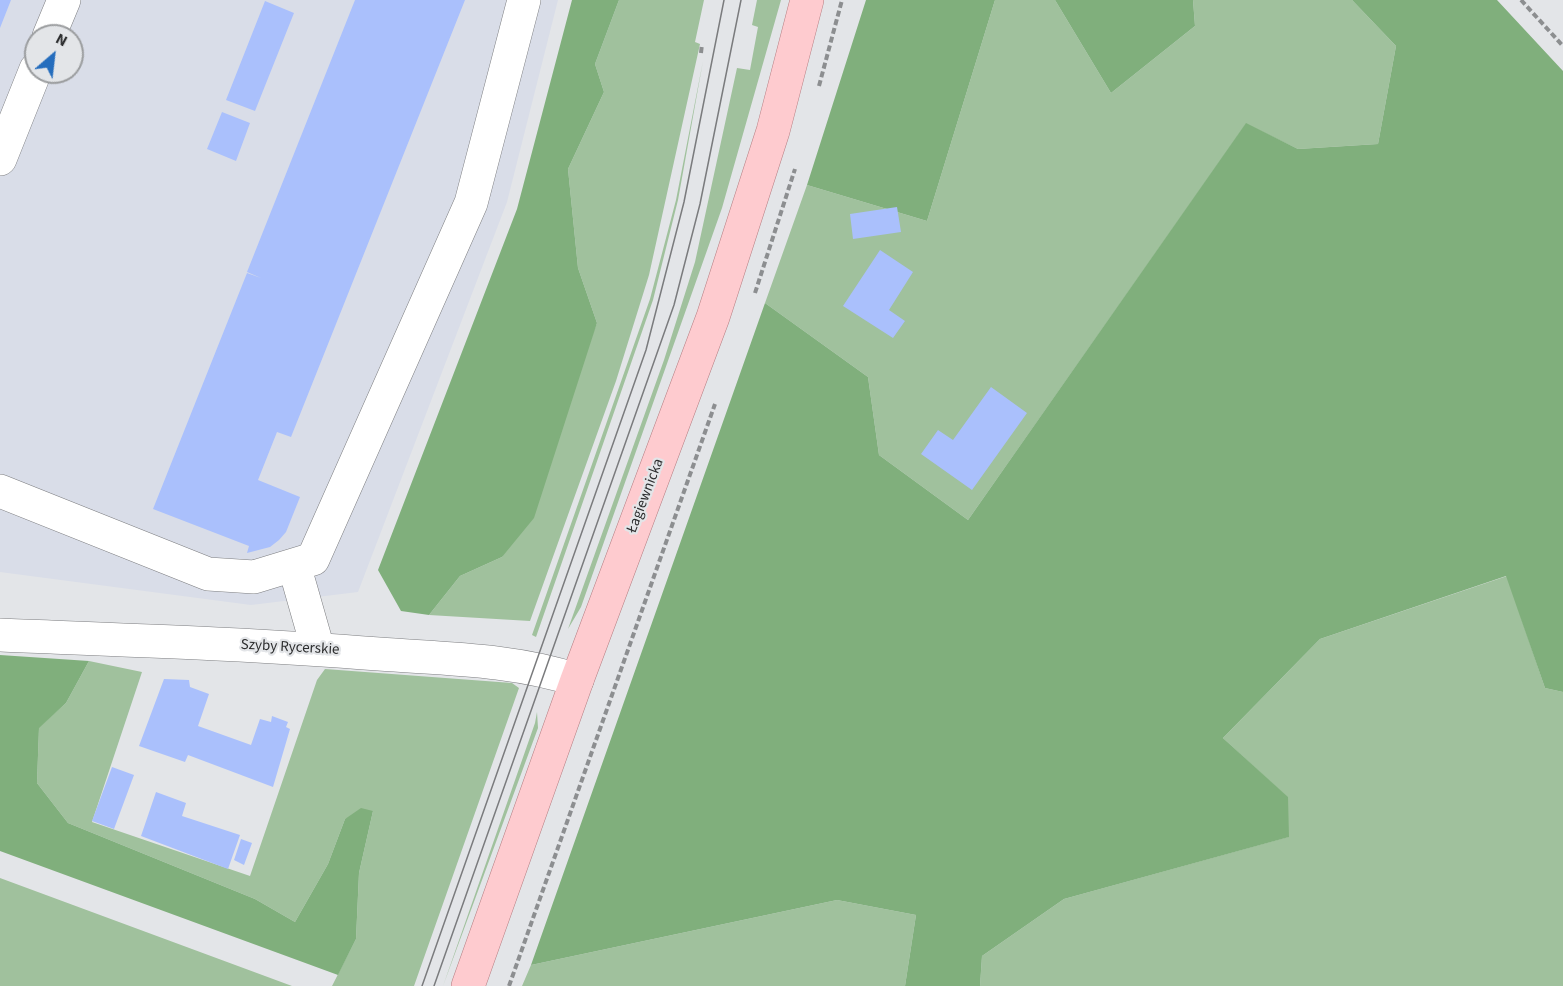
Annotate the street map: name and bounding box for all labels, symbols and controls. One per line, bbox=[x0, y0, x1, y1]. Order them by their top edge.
north arrow bbox=[24, 24, 84, 84]
text: N bbox=[52, 28, 71, 52]
street label: Łagiewnicka bbox=[624, 456, 668, 536]
street label: Szyby Rycerskie bbox=[240, 636, 340, 660]

